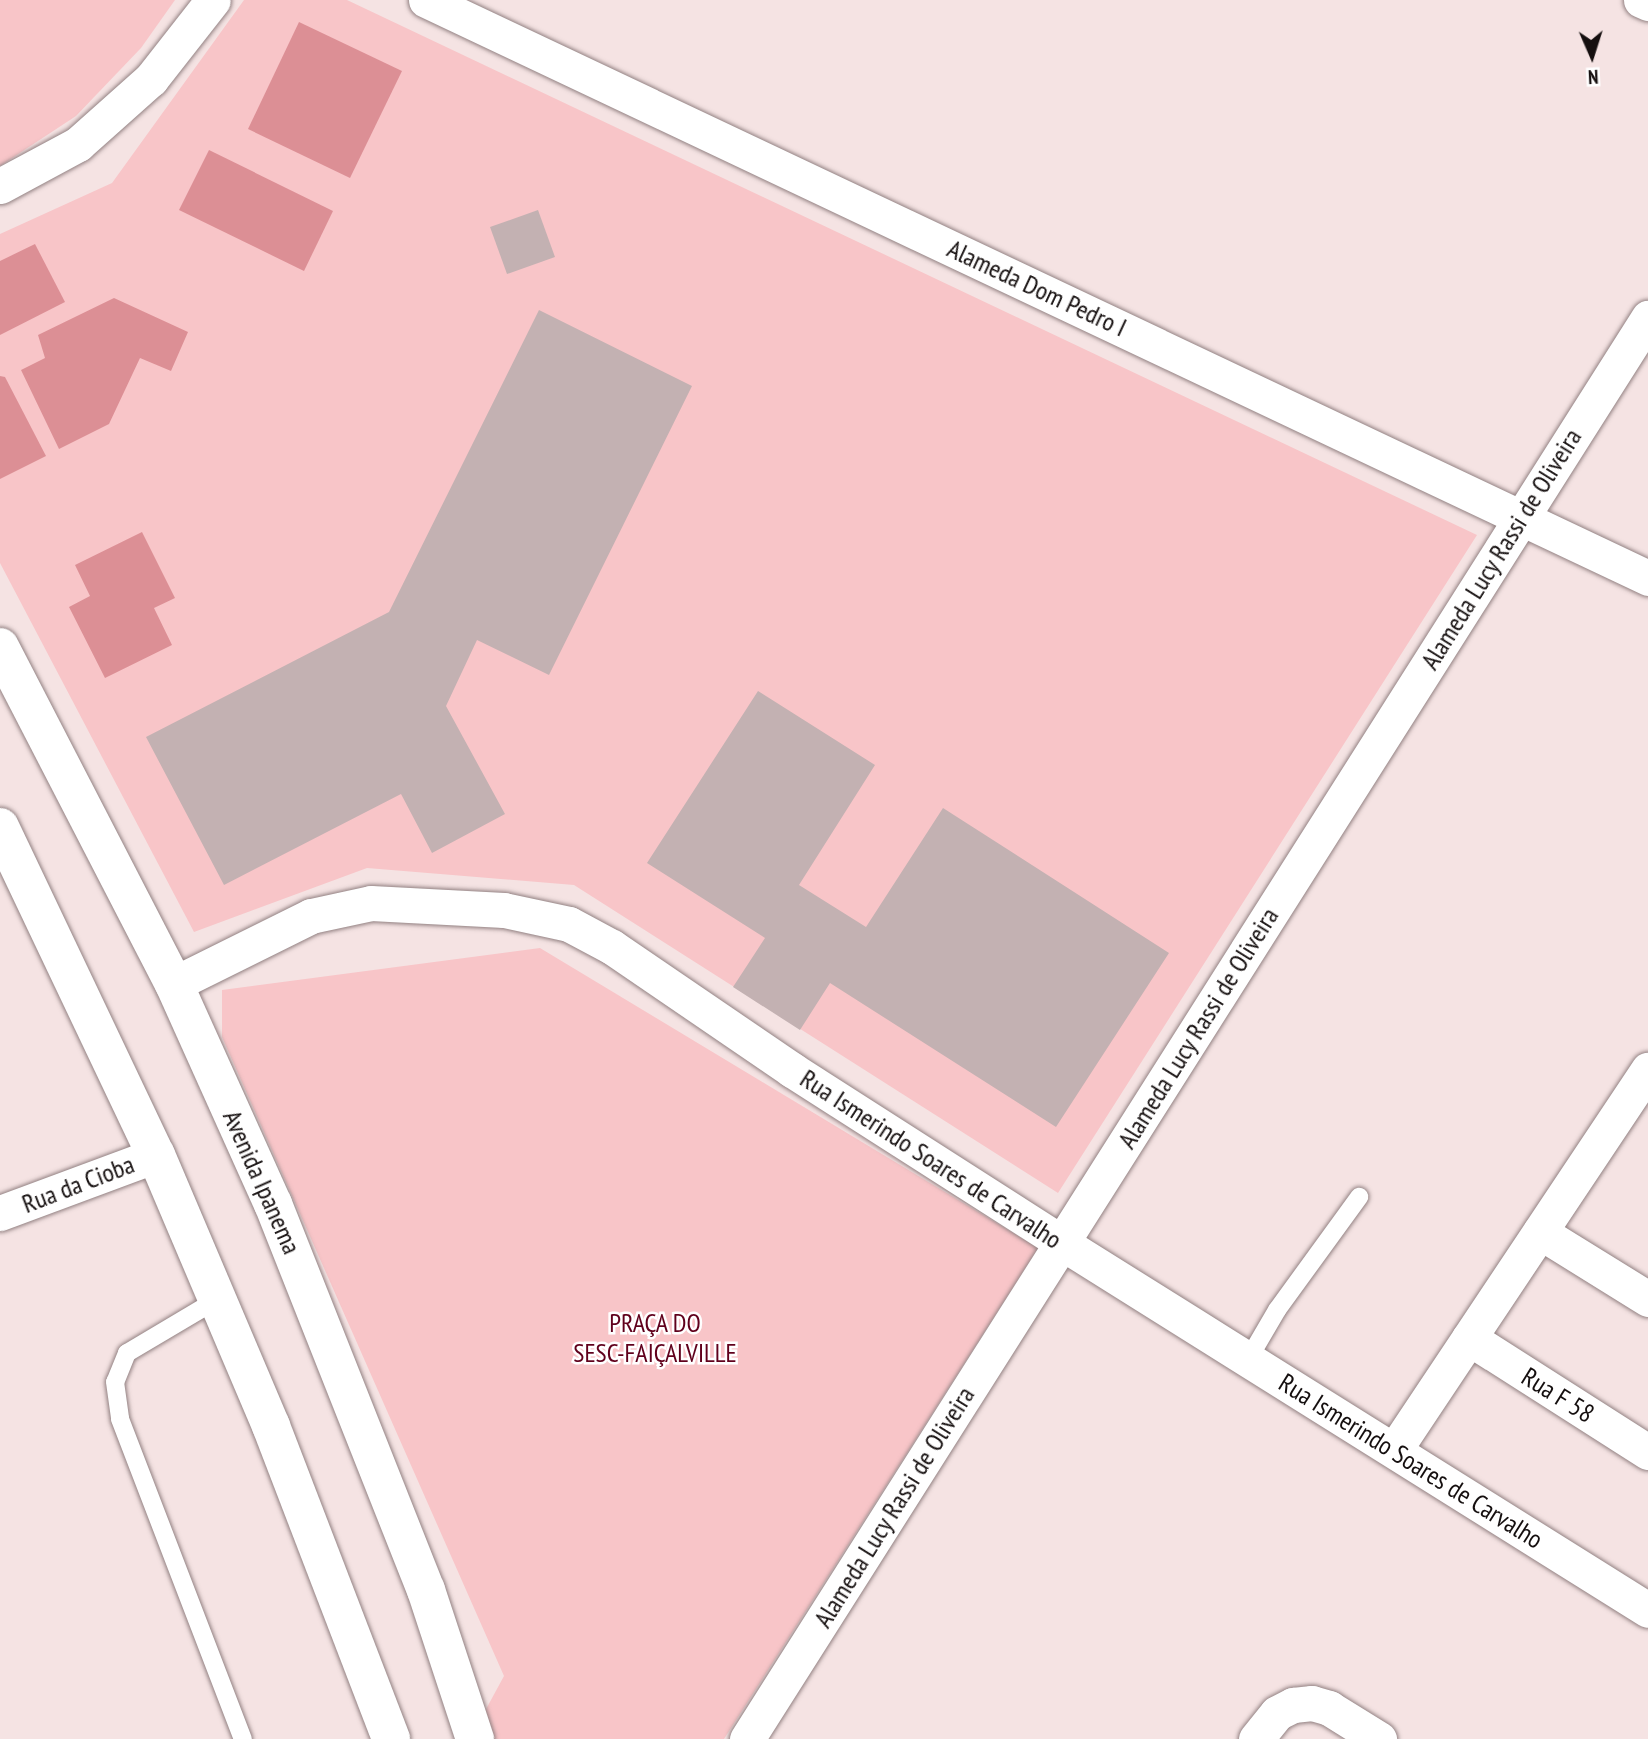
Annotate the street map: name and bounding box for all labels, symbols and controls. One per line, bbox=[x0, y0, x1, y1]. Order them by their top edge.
north arrow bbox=[1557, 21, 1627, 91]
text: N bbox=[1587, 65, 1599, 89]
street label: Alameda Dom Pedro I bbox=[943, 233, 1131, 343]
street label: Alameda Lucy Rassi de Oliveira bbox=[1414, 423, 1588, 675]
street label: Alameda Lucy Rassi de Oliveira bbox=[1111, 902, 1285, 1154]
street label: Rua Ismerindo Soares de Carvalho bbox=[795, 1063, 1067, 1255]
street label: Avenida Ipanema bbox=[216, 1105, 308, 1259]
street label: Rua da Cioba bbox=[18, 1148, 138, 1220]
park label: PRAÇA DO SESC-FAIÇALVILLE bbox=[573, 1307, 737, 1368]
street label: Rua F 58 bbox=[1516, 1361, 1600, 1429]
street label: Rua Ismerindo Soares de Carvalho bbox=[1273, 1367, 1549, 1555]
street label: Alameda Lucy Rassi de Oliveira bbox=[807, 1381, 981, 1633]

